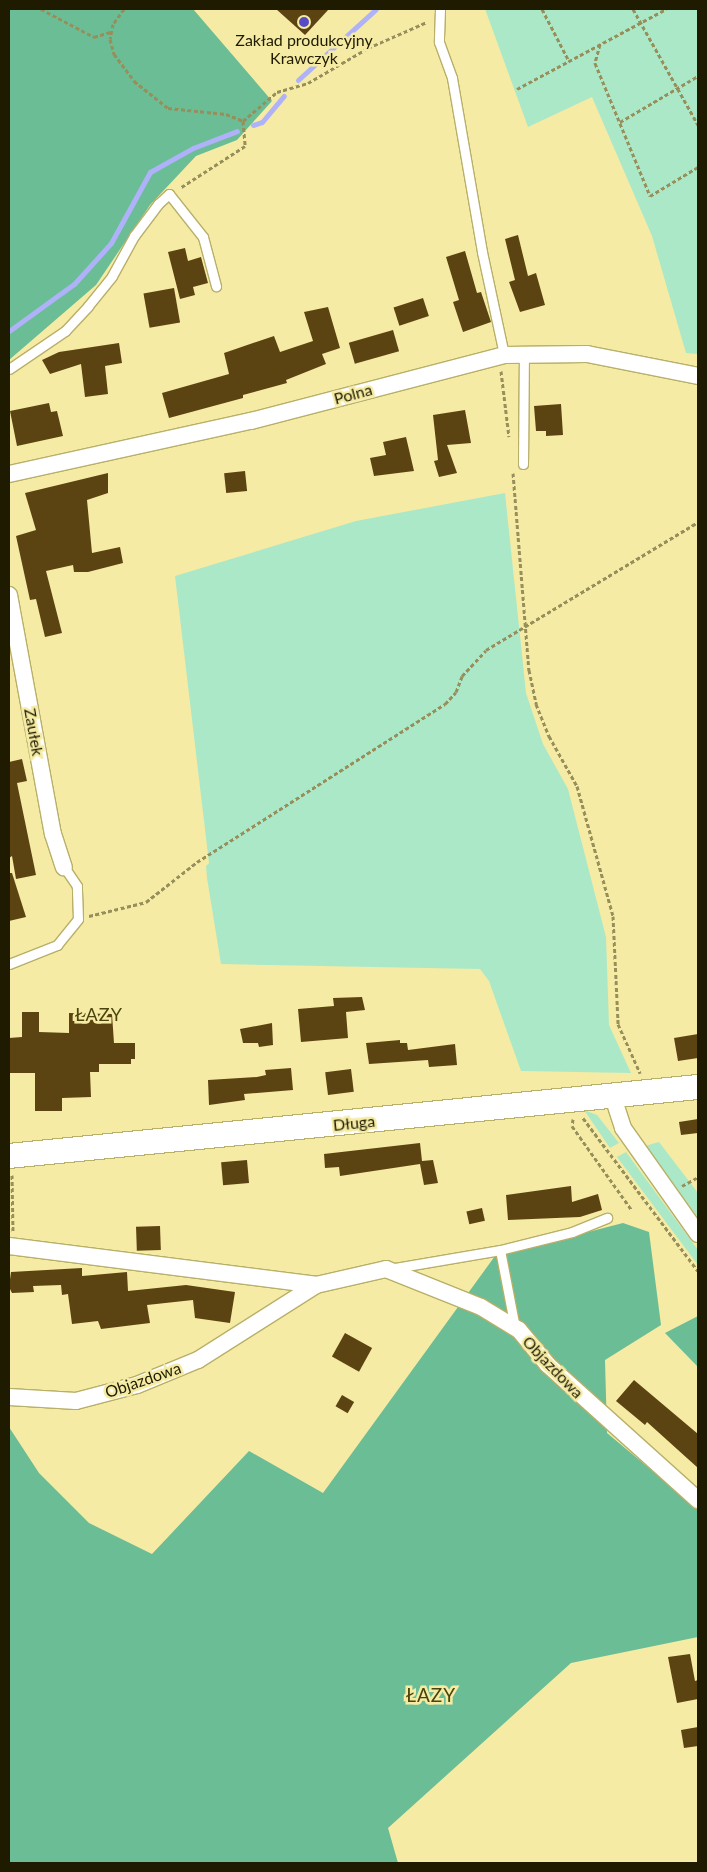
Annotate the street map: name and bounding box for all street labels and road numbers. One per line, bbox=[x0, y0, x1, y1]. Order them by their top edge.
street label: Polna bbox=[332, 380, 374, 408]
street label: Zaułek bbox=[20, 707, 48, 757]
street label: Długa bbox=[332, 1111, 376, 1135]
street label: Objazdowa bbox=[519, 1332, 587, 1402]
street label: Objazdowa bbox=[103, 1358, 183, 1402]

